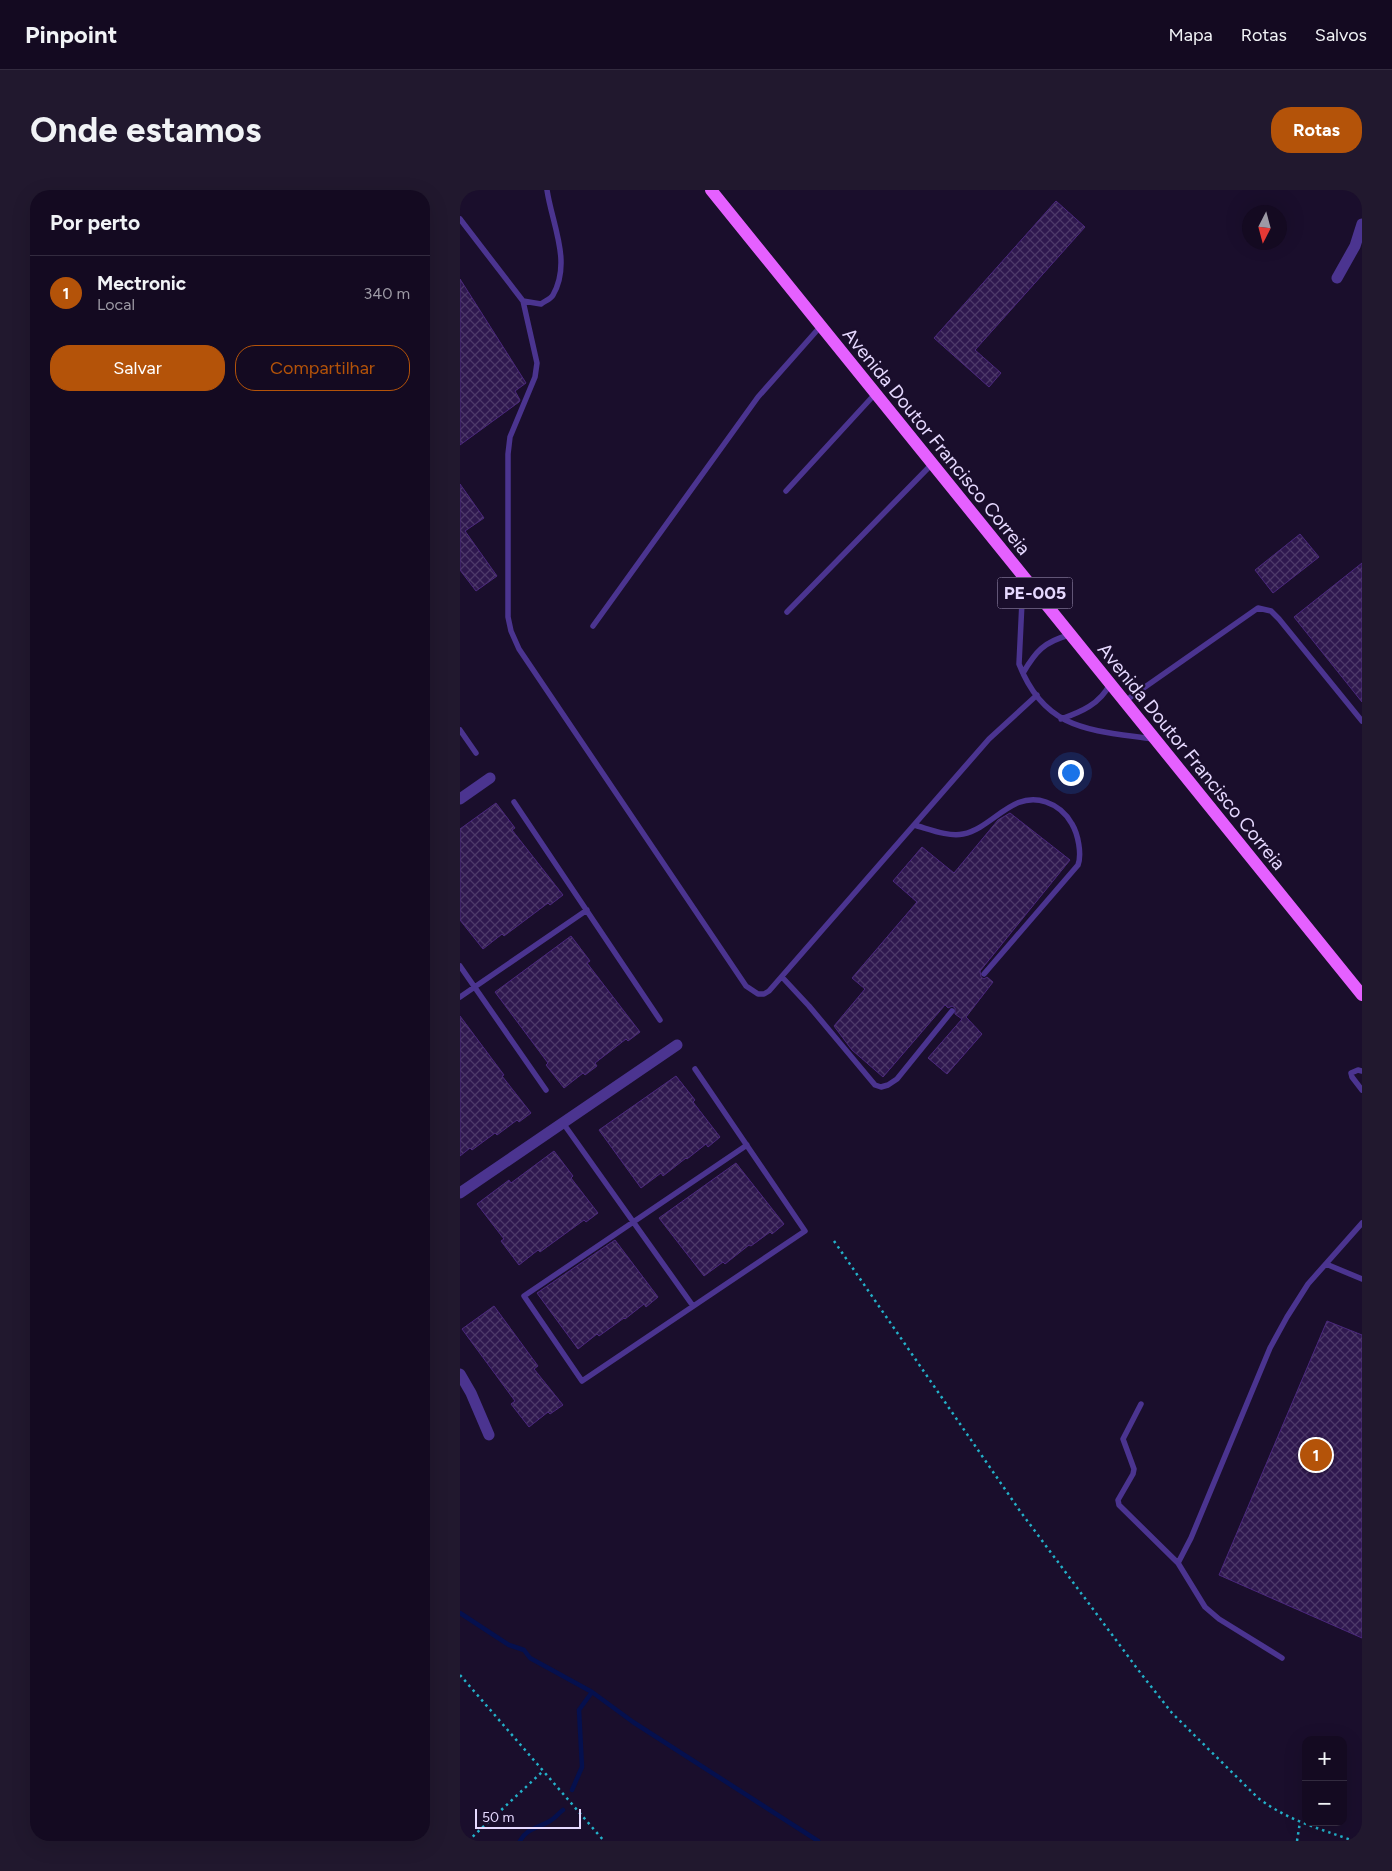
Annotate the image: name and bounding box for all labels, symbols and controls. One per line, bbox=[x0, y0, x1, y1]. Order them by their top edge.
text: Pinpoint bbox=[25, 20, 117, 49]
text: Mapa bbox=[1169, 24, 1213, 46]
text: Rotas bbox=[1241, 24, 1287, 46]
text: Salvos bbox=[1315, 24, 1367, 46]
button: Rotas bbox=[1271, 107, 1362, 153]
text: Onde estamos bbox=[30, 109, 261, 151]
north arrow bbox=[1242, 205, 1287, 250]
text: Por perto bbox=[50, 210, 140, 235]
text: Mectronic bbox=[97, 272, 186, 295]
text: 1 bbox=[63, 284, 69, 303]
text: 340 m bbox=[364, 284, 410, 303]
text: Local bbox=[97, 295, 135, 314]
street label: Avenida Doutor Francisco Correia bbox=[838, 323, 1035, 560]
button: Salvar bbox=[50, 345, 225, 391]
button: Compartilhar bbox=[235, 345, 410, 391]
road number: PE-005 bbox=[998, 578, 1072, 608]
street label: Avenida Doutor Francisco Correia bbox=[1093, 638, 1290, 875]
your location bbox=[1058, 760, 1084, 786]
pin: 1 bbox=[1300, 1436, 1332, 1474]
map controls bbox=[1302, 1736, 1347, 1826]
button: + bbox=[1302, 1736, 1347, 1781]
button: − bbox=[1302, 1781, 1347, 1826]
scale bar bbox=[475, 1806, 581, 1829]
text: 50 m bbox=[482, 1809, 514, 1826]

